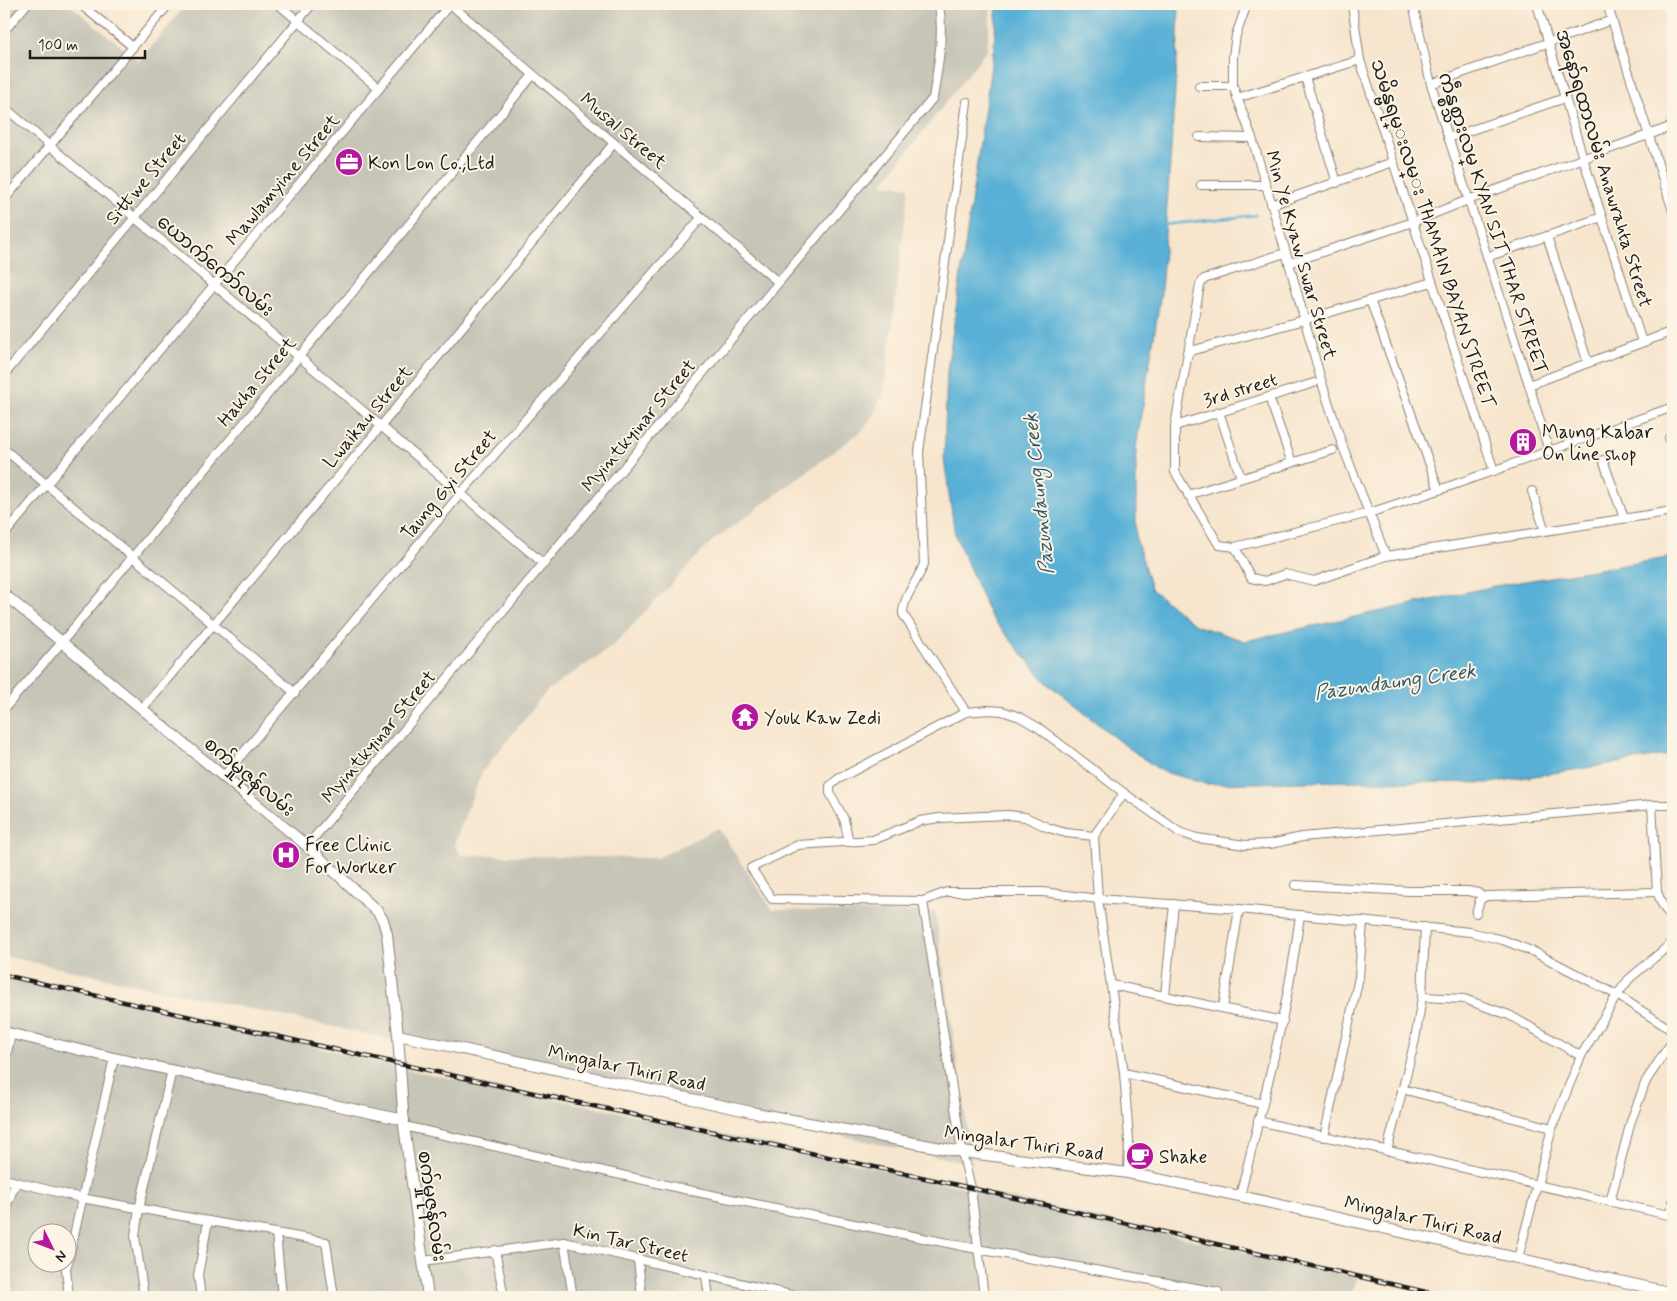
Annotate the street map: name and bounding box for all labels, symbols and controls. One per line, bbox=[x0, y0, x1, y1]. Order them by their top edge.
street label: အနော်ရထာလမ်း Anawrahta Street bbox=[1547, 25, 1661, 311]
scale bar bbox=[30, 28, 145, 60]
text: 100 m bbox=[38, 36, 78, 56]
street label: သမိန္ဗရမ္းလမ္း THAMAIN BAYAN STREET bbox=[1362, 55, 1504, 413]
street label: ကဵန္စစ္သားလမ္ KYAN SIT THAR STREET bbox=[1429, 68, 1556, 378]
street label: Musal Street bbox=[574, 87, 672, 175]
street label: Mawlamyine Street bbox=[221, 109, 346, 251]
street label: Sittwe Street bbox=[100, 128, 192, 230]
office icon: Kon Lon Co.,Ltd bbox=[334, 147, 364, 177]
street label: Min Ye Kyaw Swar Street bbox=[1259, 148, 1342, 363]
place label: Kon Lon Co.,Ltd bbox=[368, 151, 495, 176]
street label: ယောက်ကော်လမ်း bbox=[151, 207, 281, 323]
street label: Hakha Street bbox=[212, 332, 302, 432]
street label: Myintkyinar Street bbox=[576, 354, 702, 498]
street label: Lwaikau Street bbox=[318, 360, 419, 474]
street label: 3rd street bbox=[1200, 367, 1281, 414]
water label: Pazundaung Creek bbox=[1018, 411, 1063, 576]
place label: Maung Kabar On line shop bbox=[1542, 420, 1653, 467]
street label: Taung Gyi Street bbox=[395, 424, 504, 547]
building icon: Maung Kabar On line shop bbox=[1508, 427, 1538, 457]
water label: Pazundaung Creek bbox=[1313, 658, 1478, 709]
street label: Myintkyinar Street bbox=[316, 665, 442, 809]
temple icon: Youk Kaw Zedi bbox=[730, 702, 760, 732]
place label: Youk Kaw Zedi bbox=[764, 706, 881, 731]
street label: စက်မှုဇုန်လမ်း bbox=[196, 729, 302, 825]
place label: Free Clinic For Worker bbox=[305, 833, 397, 880]
hospital icon: Free Clinic For Worker bbox=[271, 840, 301, 870]
street label: Mingalar Thiri Road bbox=[545, 1040, 708, 1099]
street label: Mingalar Thiri Road bbox=[942, 1120, 1105, 1169]
cafe icon: Shake bbox=[1125, 1141, 1155, 1171]
place label: Shake bbox=[1159, 1145, 1207, 1170]
street label: စက်မှုဇုန်လမ်း bbox=[408, 1149, 455, 1264]
street label: Mingalar Thiri Road bbox=[1341, 1190, 1504, 1253]
street label: Kin Tar Street bbox=[570, 1218, 691, 1269]
north arrow bbox=[28, 1224, 78, 1274]
text: N bbox=[51, 1247, 71, 1266]

